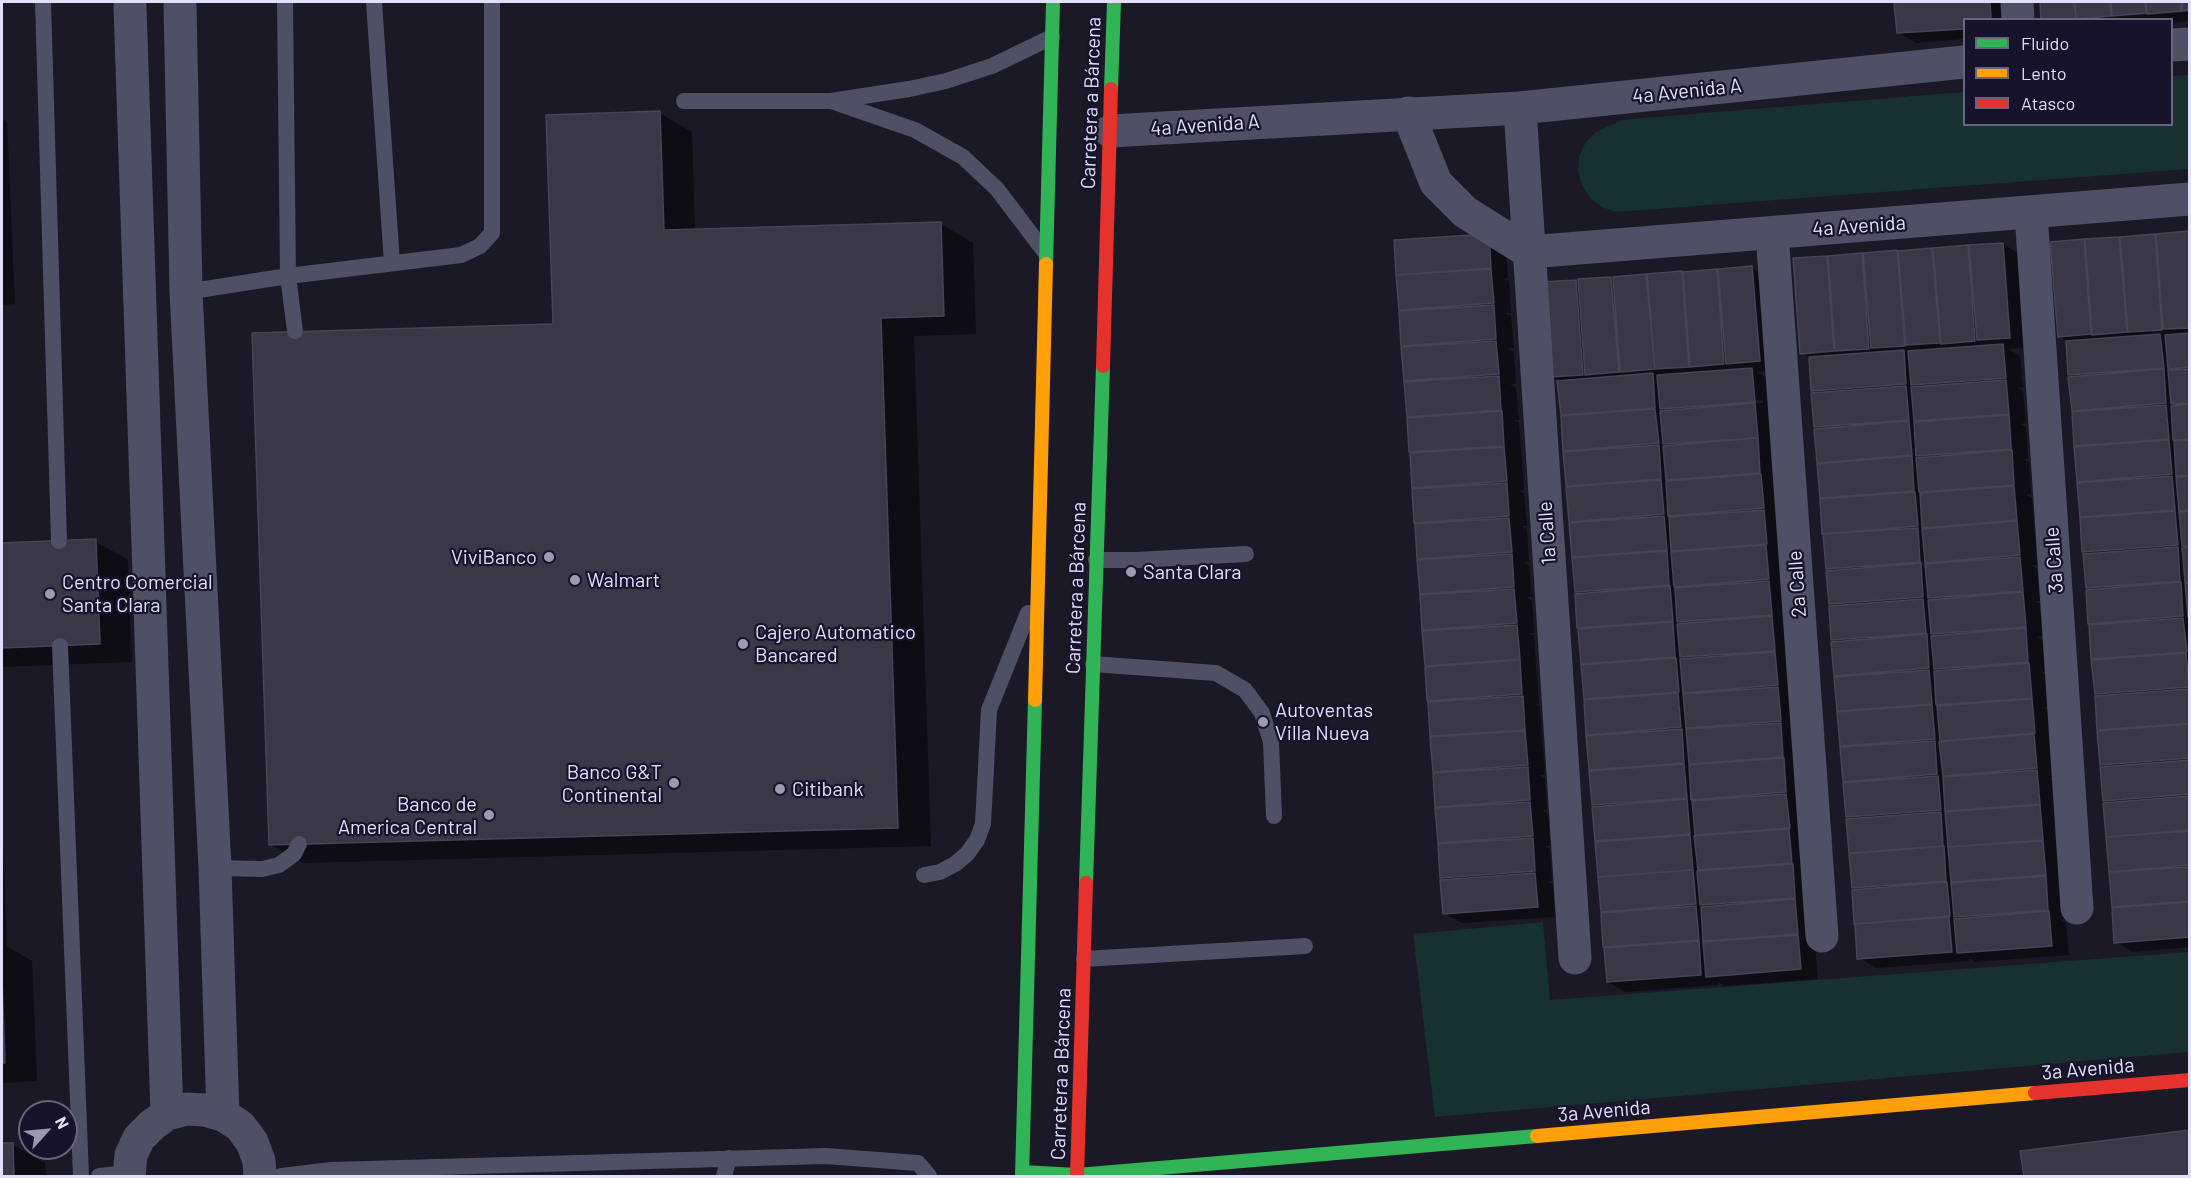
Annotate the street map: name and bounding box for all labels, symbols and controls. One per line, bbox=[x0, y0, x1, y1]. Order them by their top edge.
street label: Carretera a Bárcena bbox=[1076, 16, 1106, 190]
legend bbox=[1963, 18, 2173, 126]
text: Fluido bbox=[2021, 32, 2069, 54]
text: Lento bbox=[2021, 62, 2067, 84]
street label: 4a Avenida A bbox=[1631, 73, 1743, 109]
text: Atasco bbox=[2021, 92, 2075, 114]
street label: 4a Avenida A bbox=[1149, 109, 1261, 141]
street label: 4a Avenida bbox=[1811, 211, 1907, 241]
street label: Carretera a Bárcena bbox=[1061, 501, 1091, 675]
street label: 1a Calle bbox=[1533, 501, 1561, 565]
street label: 3a Calle bbox=[2040, 526, 2068, 594]
place label: ViviBanco bbox=[451, 545, 537, 569]
marker: ViviBanco bbox=[542, 550, 556, 564]
street label: 2a Calle bbox=[1783, 550, 1811, 618]
place label: Santa Clara bbox=[1143, 560, 1242, 584]
marker: Santa Clara bbox=[1124, 565, 1138, 579]
place label: Walmart bbox=[587, 568, 660, 592]
place label: Centro Comercial Santa Clara bbox=[62, 570, 212, 617]
marker: Walmart bbox=[568, 573, 582, 587]
marker: Centro Comercial Santa Clara bbox=[43, 587, 57, 601]
place label: Cajero Automatico Bancared bbox=[755, 620, 916, 667]
marker: Cajero Automatico Bancared bbox=[736, 637, 750, 651]
place label: Autoventas Villa Nueva bbox=[1275, 698, 1373, 745]
marker: Autoventas Villa Nueva bbox=[1256, 715, 1270, 729]
place label: Banco G&T Continental bbox=[562, 760, 662, 807]
marker: Banco G&T Continental bbox=[667, 776, 681, 790]
place label: Citibank bbox=[792, 777, 864, 801]
marker: Citibank bbox=[773, 782, 787, 796]
place label: Banco de America Central bbox=[338, 792, 477, 839]
marker: Banco de America Central bbox=[482, 808, 496, 822]
street label: Carretera a Bárcena bbox=[1046, 987, 1076, 1161]
street label: 3a Avenida bbox=[2041, 1053, 2135, 1085]
street label: 3a Avenida bbox=[1557, 1095, 1651, 1127]
north arrow bbox=[18, 1100, 78, 1160]
text: N bbox=[52, 1113, 74, 1132]

